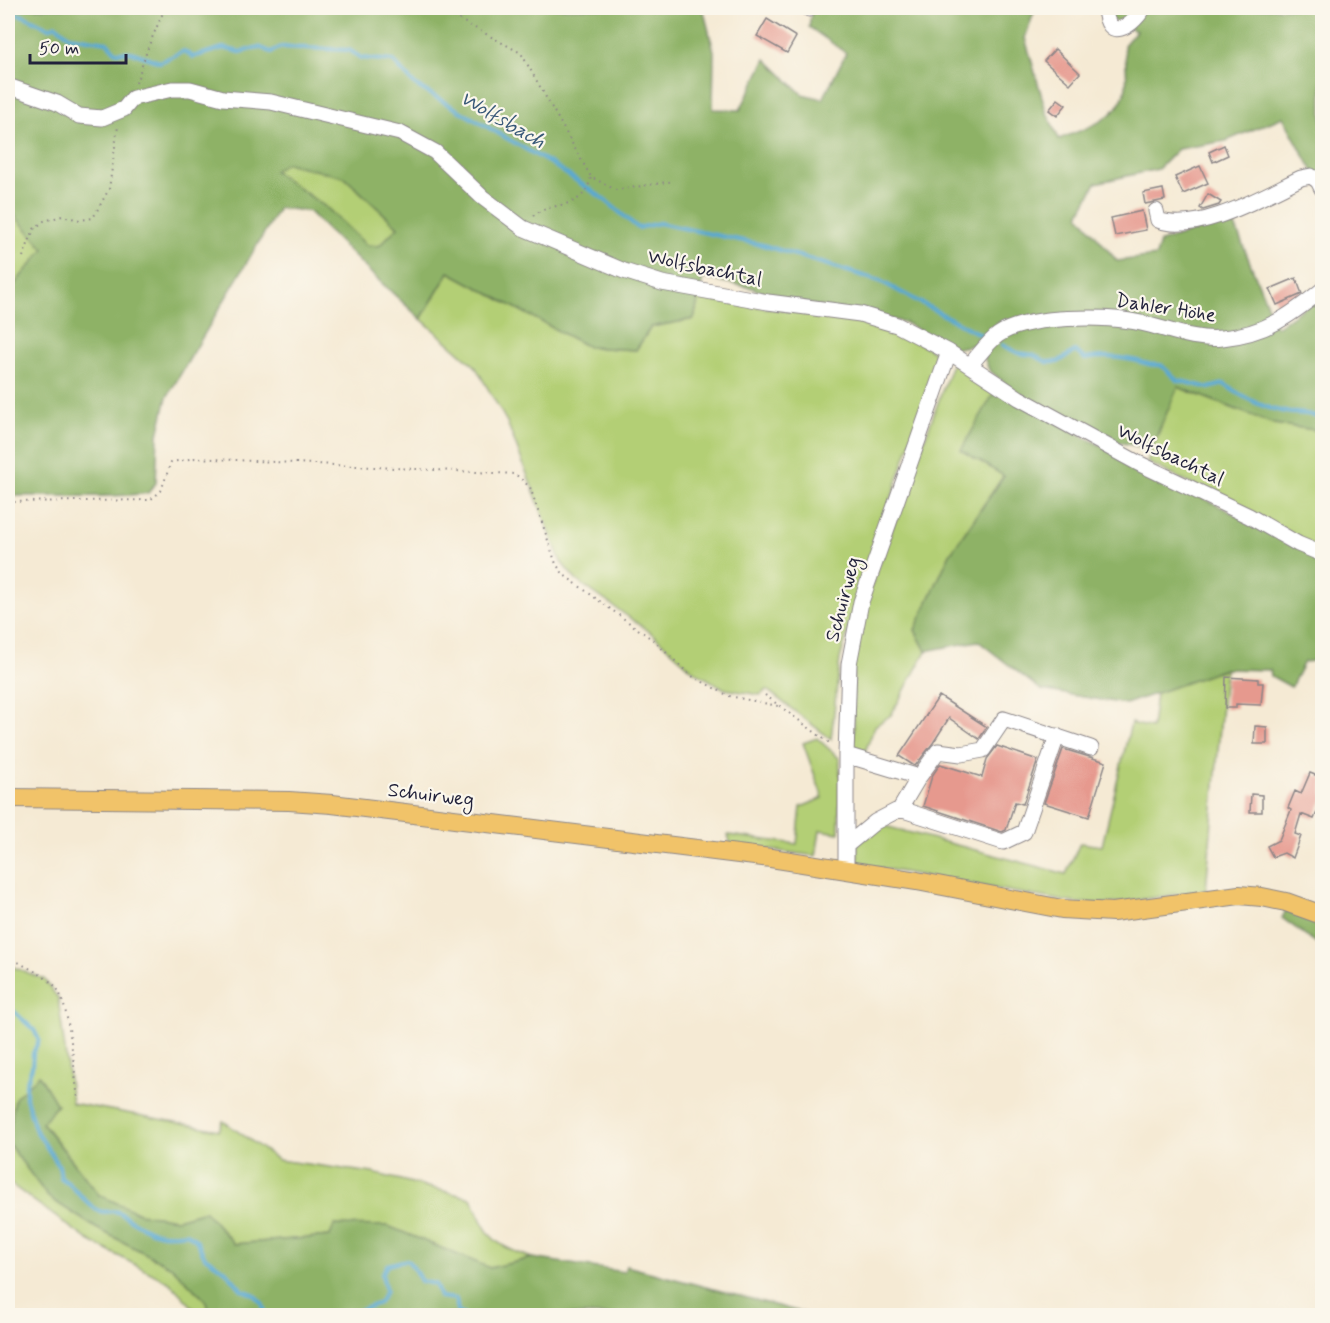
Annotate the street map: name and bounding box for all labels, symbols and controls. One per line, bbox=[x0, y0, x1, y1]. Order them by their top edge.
scale bar bbox=[30, 27, 126, 65]
text: 50 m bbox=[39, 37, 79, 61]
water label: Wolfsbach bbox=[455, 84, 551, 156]
street label: Wolfsbachtal bbox=[645, 243, 764, 294]
street label: Dahler Höhe bbox=[1114, 287, 1218, 330]
street label: Wolfsbachtal bbox=[1112, 418, 1229, 493]
street label: Schuirweg bbox=[819, 554, 869, 645]
street label: Schuirweg bbox=[386, 777, 475, 815]

